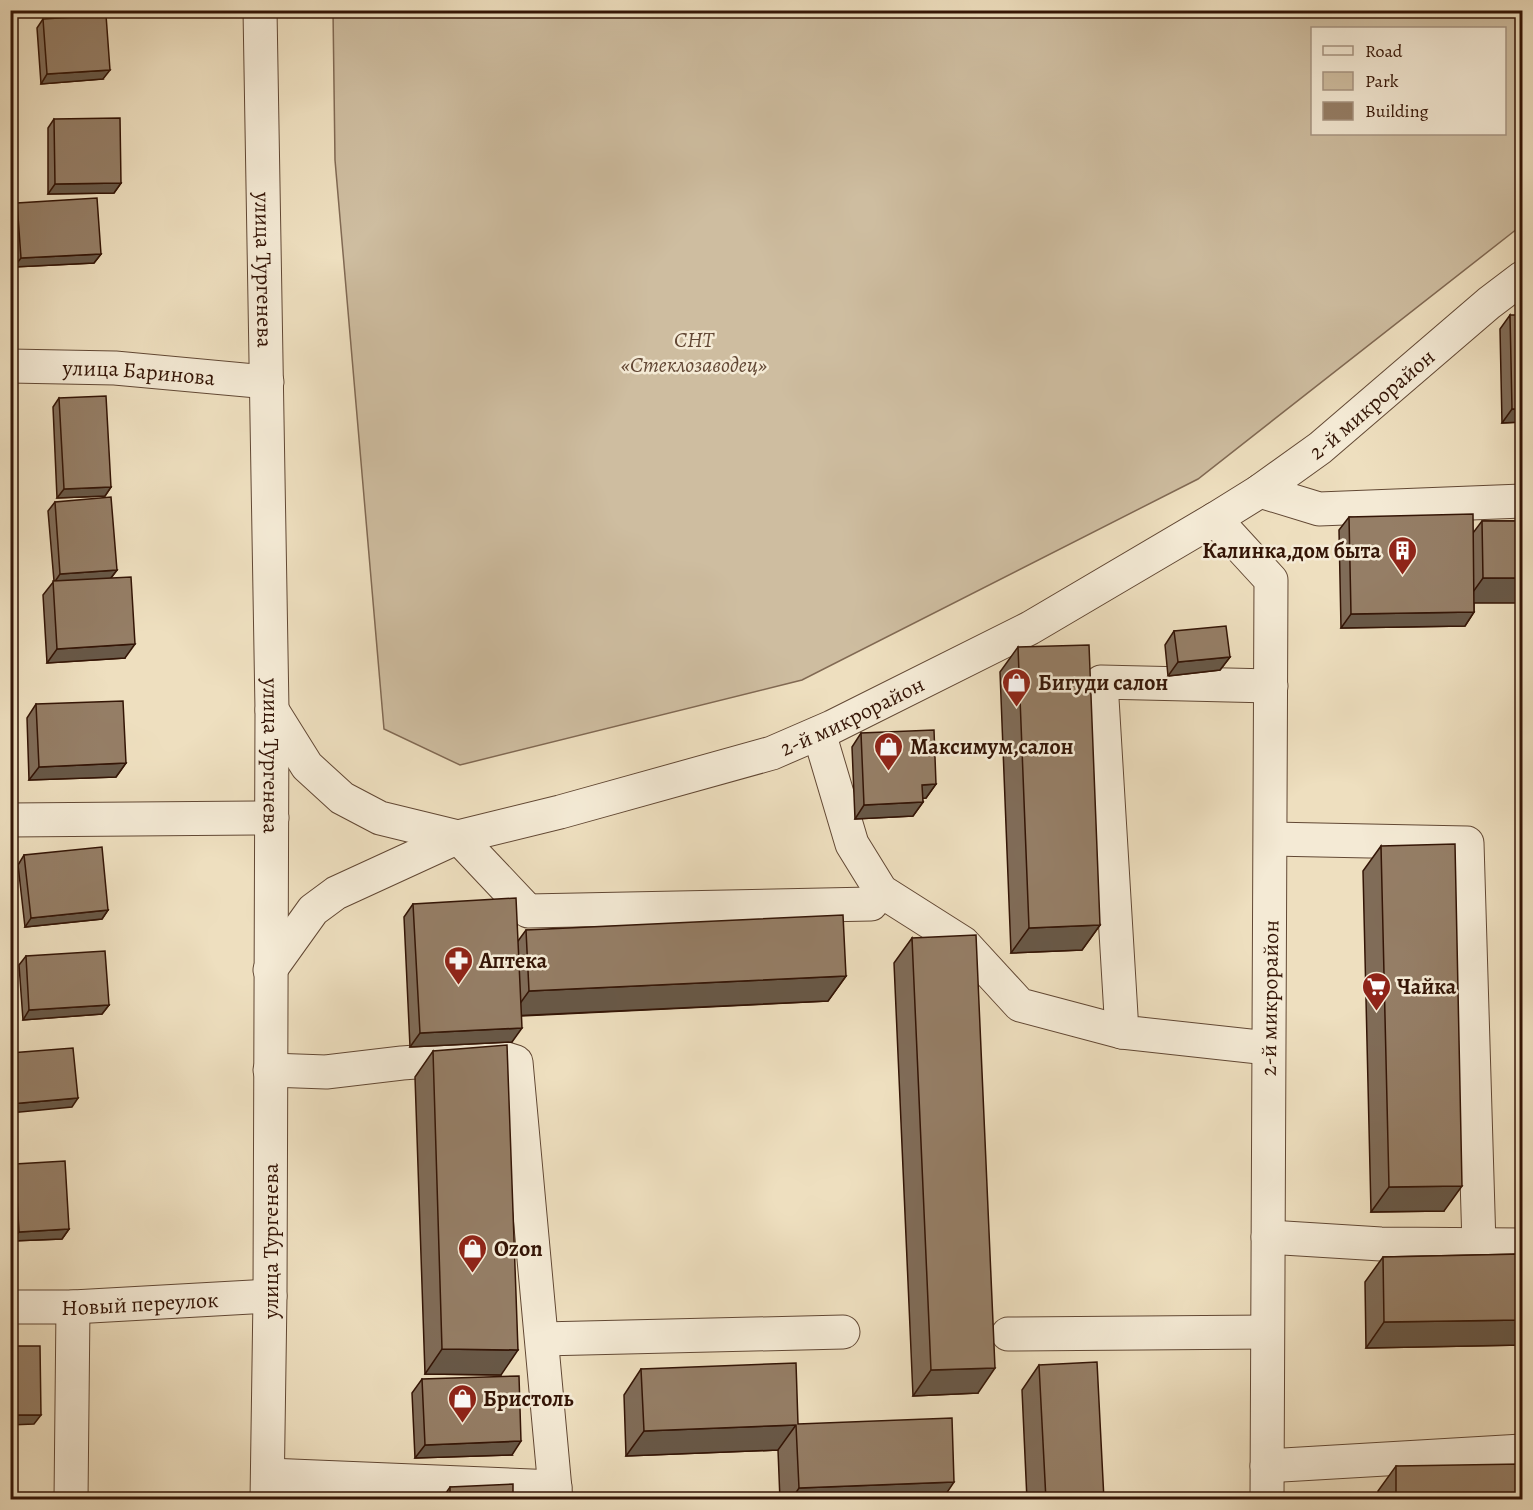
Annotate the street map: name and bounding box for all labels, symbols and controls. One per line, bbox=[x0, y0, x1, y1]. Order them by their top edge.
legend bbox=[1311, 27, 1506, 135]
text: Road bbox=[1365, 39, 1403, 63]
text: Park bbox=[1365, 69, 1399, 93]
text: Building bbox=[1365, 99, 1429, 123]
street label: улица Тургенева bbox=[247, 191, 280, 349]
park label: СНТ «Стеклозаводец» bbox=[621, 325, 767, 380]
street label: 2-й микрорайон bbox=[1303, 342, 1441, 467]
street label: улица Баринова bbox=[61, 353, 217, 393]
building icon: Калинка,дом быта bbox=[1386, 534, 1418, 576]
place label: Калинка,дом быта bbox=[1202, 536, 1382, 566]
shop icon: Бигуди салон bbox=[1001, 666, 1033, 708]
place label: Бигуди салон bbox=[1038, 668, 1168, 698]
street label: 2-й микрорайон bbox=[776, 669, 930, 764]
street label: улица Тургенева bbox=[255, 677, 286, 835]
shop icon: Максимум,салон bbox=[873, 730, 905, 772]
place label: Максимум,салон bbox=[910, 732, 1074, 762]
street label: 2-й микрорайон bbox=[1254, 920, 1286, 1076]
pharmacy icon: Аптека bbox=[442, 944, 474, 986]
place label: Аптека bbox=[478, 946, 548, 976]
supermarket icon: Чайка bbox=[1360, 970, 1392, 1012]
place label: Чайка bbox=[1397, 972, 1457, 1002]
street label: улица Тургенева bbox=[256, 1162, 286, 1320]
shop icon: Ozon bbox=[457, 1232, 489, 1274]
place label: Ozon bbox=[494, 1234, 543, 1264]
street label: Новый переулок bbox=[61, 1285, 219, 1323]
shop icon: Бристоль bbox=[446, 1382, 478, 1424]
place label: Бристоль bbox=[483, 1384, 574, 1414]

